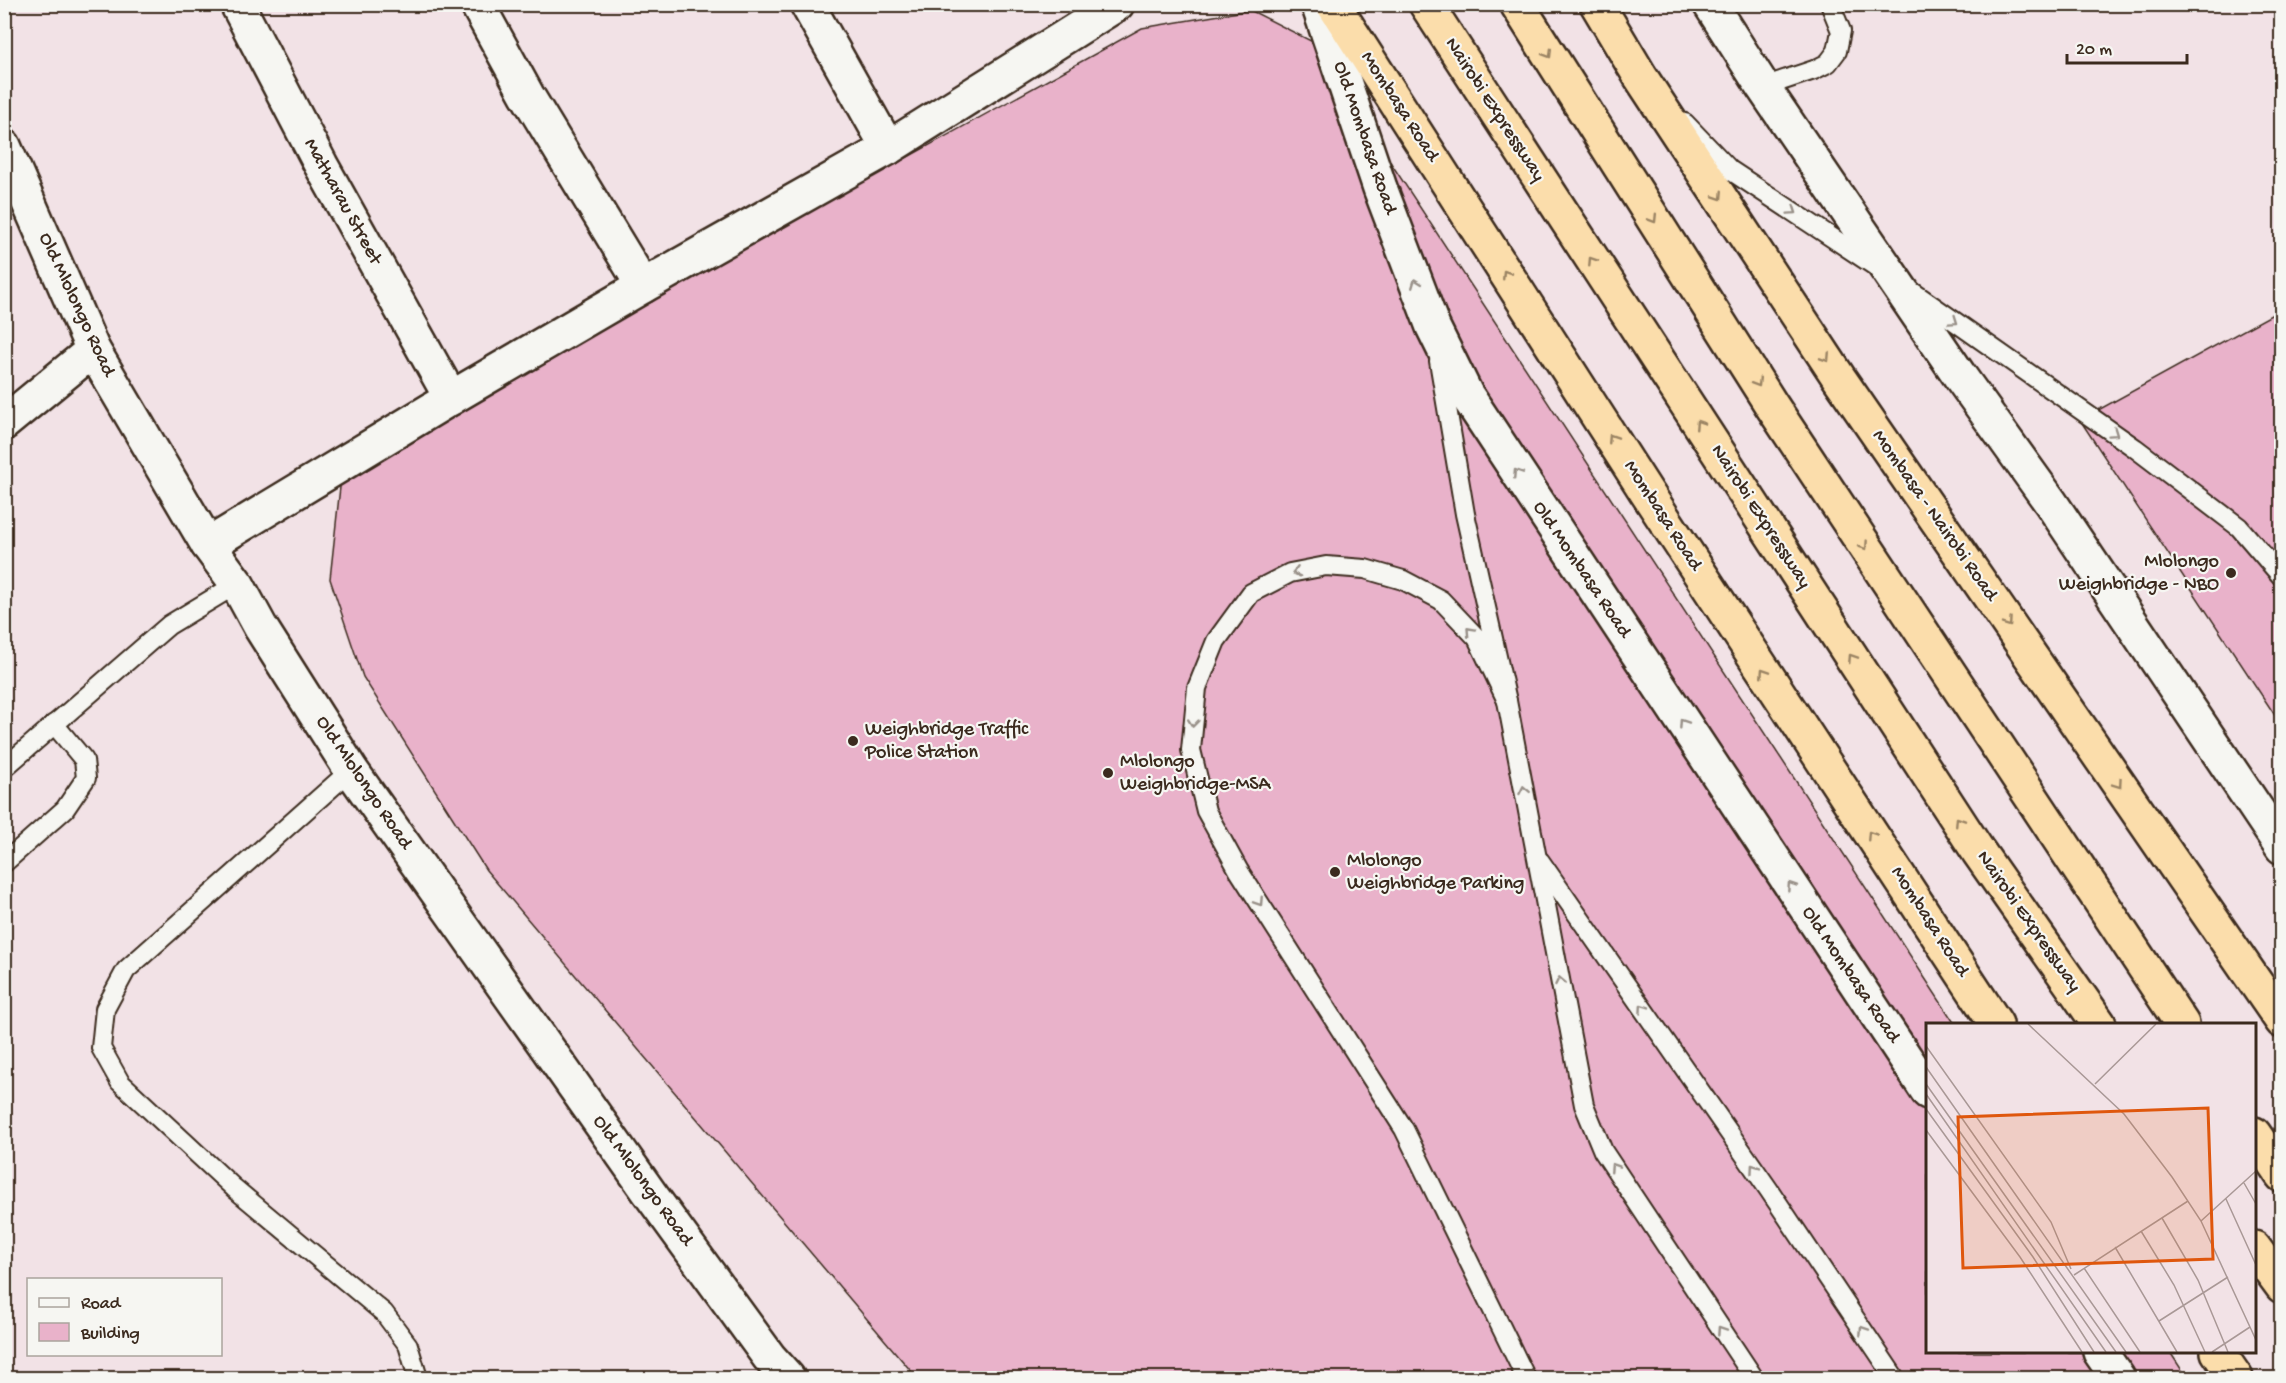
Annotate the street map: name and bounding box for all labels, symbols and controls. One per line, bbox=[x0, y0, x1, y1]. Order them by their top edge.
scale bar bbox=[2067, 27, 2187, 65]
street label: Nairobi Expressway bbox=[1439, 34, 1549, 186]
text: 20 m bbox=[2076, 40, 2112, 61]
street label: Mombasa Road bbox=[1355, 47, 1444, 168]
one-way arrow bbox=[1541, 47, 1552, 58]
street label: Old Mombasa Road bbox=[1327, 59, 1402, 219]
street label: Matharau Street bbox=[298, 135, 387, 271]
one-way arrow bbox=[1711, 190, 1723, 200]
one-way arrow bbox=[1787, 204, 1798, 215]
one-way arrow bbox=[1645, 213, 1657, 223]
street label: Old Mlolongo Road bbox=[33, 229, 120, 383]
one-way arrow bbox=[1588, 257, 1600, 267]
one-way arrow bbox=[1503, 270, 1514, 281]
one-way arrow bbox=[1411, 278, 1424, 289]
one-way arrow bbox=[1948, 314, 1959, 325]
one-way arrow bbox=[1819, 352, 1830, 363]
one-way arrow bbox=[1750, 377, 1762, 387]
one-way arrow bbox=[1695, 420, 1706, 431]
street label: Mombasa - Nairobi Road bbox=[1866, 426, 2003, 608]
one-way arrow bbox=[2107, 426, 2118, 437]
one-way arrow bbox=[1608, 434, 1619, 445]
street label: Nairobi Expressway bbox=[1705, 441, 1815, 593]
street label: Mombasa Road bbox=[1618, 456, 1707, 577]
one-way arrow bbox=[1513, 469, 1524, 480]
street label: Old Mombasa Road bbox=[1527, 497, 1637, 645]
one-way arrow bbox=[1857, 540, 1869, 550]
place label: Mlolongo Weighbridge - NBO bbox=[2059, 551, 2219, 597]
one-way arrow bbox=[1291, 565, 1301, 578]
marker: Mlolongo Weighbridge - NBO bbox=[2224, 566, 2238, 580]
one-way arrow bbox=[2001, 616, 2012, 627]
one-way arrow bbox=[1466, 627, 1477, 637]
one-way arrow bbox=[1848, 653, 1859, 664]
one-way arrow bbox=[1760, 668, 1772, 678]
street label: Old Mlolongo Road bbox=[310, 712, 417, 856]
place label: Weighbridge Traffic Police Station bbox=[864, 719, 1029, 765]
one-way arrow bbox=[1188, 719, 1200, 728]
one-way arrow bbox=[1679, 719, 1690, 730]
marker: Weighbridge Traffic Police Station bbox=[846, 734, 860, 748]
place label: Mlolongo Weighbridge-MSA bbox=[1120, 751, 1272, 797]
marker: Mlolongo Weighbridge-MSA bbox=[1101, 766, 1115, 780]
one-way arrow bbox=[2111, 777, 2122, 788]
one-way arrow bbox=[1518, 785, 1531, 795]
one-way arrow bbox=[1954, 817, 1966, 827]
one-way arrow bbox=[1867, 831, 1879, 841]
street label: Nairobi Expressway bbox=[1971, 847, 2085, 997]
place label: Mlolongo Weighbridge Parking bbox=[1347, 850, 1524, 896]
street label: Mombasa Road bbox=[1885, 862, 1974, 983]
marker: Mlolongo Weighbridge Parking bbox=[1328, 865, 1342, 879]
one-way arrow bbox=[1786, 882, 1798, 892]
one-way arrow bbox=[1252, 895, 1263, 906]
street label: Old Mombasa Road bbox=[1796, 902, 1906, 1050]
one-way arrow bbox=[1554, 977, 1567, 987]
one-way arrow bbox=[1639, 1004, 1650, 1015]
inset map bbox=[1926, 1023, 2256, 1353]
street label: Old Mlolongo Road bbox=[587, 1111, 698, 1253]
one-way arrow bbox=[1609, 1163, 1621, 1173]
one-way arrow bbox=[1750, 1164, 1761, 1175]
legend bbox=[27, 1278, 222, 1356]
text: Road bbox=[81, 1294, 122, 1315]
text: Building bbox=[80, 1324, 140, 1345]
one-way arrow bbox=[1717, 1326, 1728, 1337]
one-way arrow bbox=[1859, 1326, 1870, 1337]

